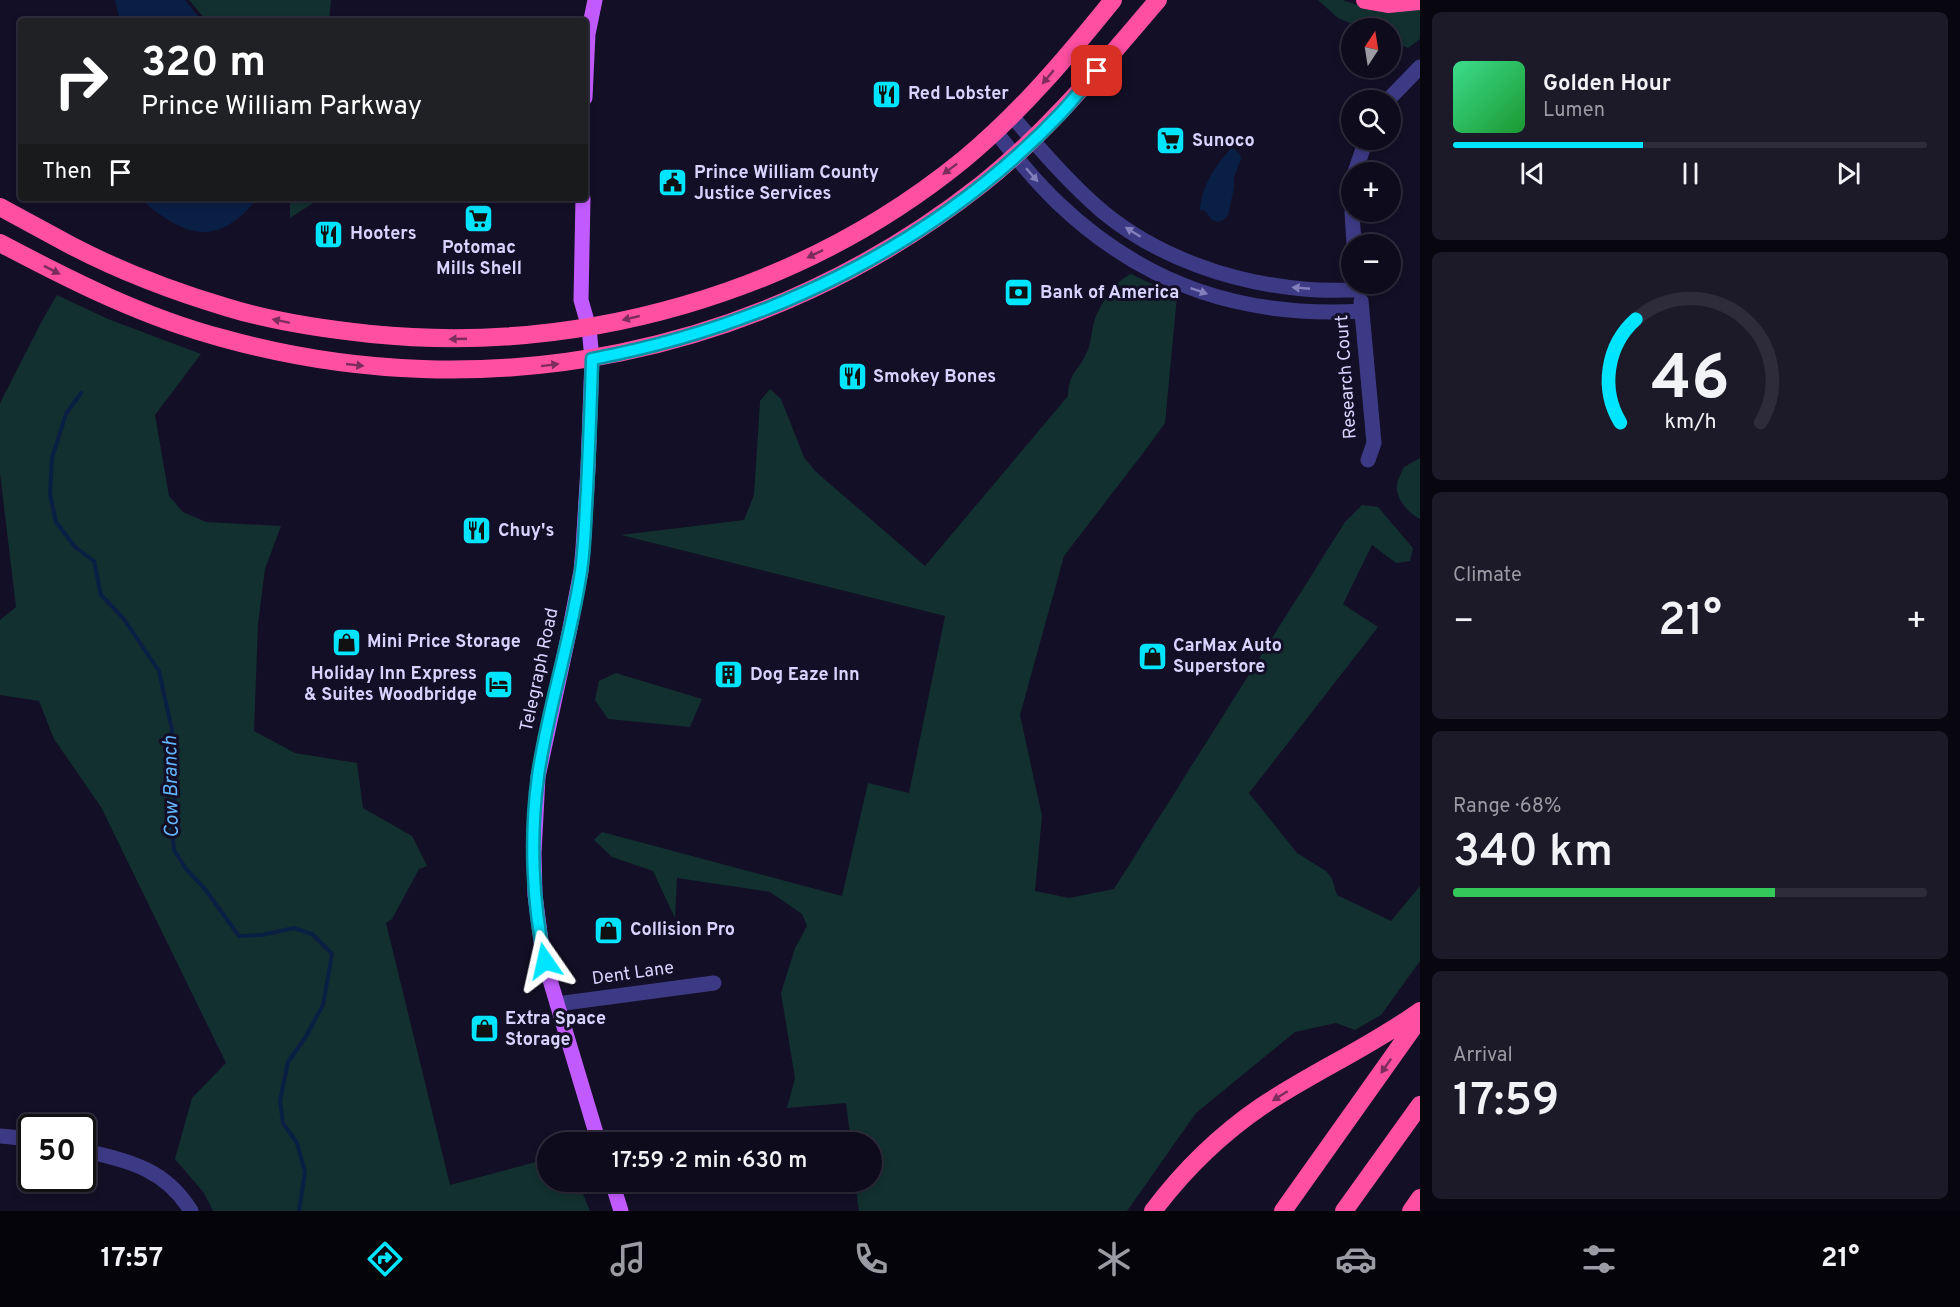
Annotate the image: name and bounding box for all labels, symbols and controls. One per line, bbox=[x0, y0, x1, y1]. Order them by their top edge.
north arrow bbox=[1341, 18, 1401, 78]
map controls bbox=[1341, 18, 1401, 294]
text: 320 m bbox=[141, 38, 266, 91]
icon: right bbox=[42, 42, 120, 120]
pin bbox=[1071, 45, 1122, 96]
icon: arrive bbox=[1080, 54, 1113, 87]
one-way arrow bbox=[1042, 69, 1055, 85]
text: Golden Hour bbox=[1543, 71, 1671, 98]
restaurant icon: Red Lobster bbox=[871, 78, 903, 110]
place label: Red Lobster bbox=[908, 83, 1009, 106]
text: Prince William Parkway bbox=[141, 90, 422, 124]
button: search bbox=[1341, 90, 1401, 150]
text: Lumen bbox=[1543, 98, 1605, 124]
supermarket icon: Sunoco bbox=[1155, 125, 1187, 157]
place label: Sunoco bbox=[1192, 130, 1255, 153]
icon: arrive bbox=[104, 156, 137, 189]
icon: previous bbox=[1516, 157, 1549, 190]
icon: pause bbox=[1674, 157, 1707, 190]
icon: next bbox=[1832, 157, 1865, 190]
text: Then bbox=[42, 159, 92, 186]
place label: Prince William County Justice Services bbox=[694, 162, 879, 206]
button: + bbox=[1341, 162, 1401, 222]
one-way arrow bbox=[943, 163, 958, 175]
public building icon: Prince William County Justice Services bbox=[657, 167, 689, 199]
one-way arrow bbox=[1025, 167, 1038, 182]
supermarket icon: Potomac Mills Shell bbox=[463, 203, 495, 235]
restaurant icon: Hooters bbox=[313, 218, 345, 250]
place label: Hooters bbox=[350, 223, 417, 246]
one-way arrow bbox=[1125, 227, 1141, 238]
button: − bbox=[1341, 234, 1401, 294]
place label: Potomac Mills Shell bbox=[436, 237, 522, 281]
one-way arrow bbox=[806, 248, 824, 258]
one-way arrow bbox=[44, 265, 61, 275]
bank icon: Bank of America bbox=[1003, 277, 1035, 309]
place label: Bank of America bbox=[1040, 282, 1179, 305]
one-way arrow bbox=[1291, 283, 1310, 293]
one-way arrow bbox=[1190, 287, 1208, 296]
one-way arrow bbox=[622, 314, 641, 323]
street label: Research Court bbox=[1331, 314, 1363, 440]
one-way arrow bbox=[271, 316, 290, 325]
one-way arrow bbox=[448, 334, 467, 344]
text: 46 bbox=[1651, 342, 1729, 421]
one-way arrow bbox=[346, 360, 365, 370]
one-way arrow bbox=[540, 360, 559, 369]
restaurant icon: Smokey Bones bbox=[836, 361, 868, 393]
place label: Smokey Bones bbox=[873, 366, 996, 389]
text: km/h bbox=[1664, 409, 1716, 436]
restaurant icon: Chuy's bbox=[461, 515, 493, 547]
place label: Chuy's bbox=[498, 520, 554, 543]
text: Climate bbox=[1453, 563, 1522, 589]
text: 21° bbox=[1658, 594, 1722, 651]
text: − bbox=[1453, 602, 1474, 644]
text: + bbox=[1906, 602, 1927, 644]
street label: Telegraph Road bbox=[516, 606, 564, 734]
shop icon: Mini Price Storage bbox=[330, 626, 362, 658]
place label: Mini Price Storage bbox=[367, 631, 521, 654]
place label: CarMax Auto Superstore bbox=[1173, 635, 1282, 679]
shop icon: CarMax Auto Superstore bbox=[1136, 640, 1168, 672]
building icon: Dog Eaze Inn bbox=[713, 659, 745, 691]
place label: Holiday Inn Express & Suites Woodbridge bbox=[304, 663, 477, 707]
place label: Dog Eaze Inn bbox=[750, 664, 860, 687]
hotel icon: Holiday Inn Express & Suites Woodbridge bbox=[482, 668, 514, 700]
water label: Cow Branch bbox=[158, 735, 186, 838]
text: Range · 68% bbox=[1453, 794, 1561, 820]
text: 340 km bbox=[1453, 825, 1613, 882]
shop icon: Collision Pro bbox=[593, 914, 625, 946]
place label: Collision Pro bbox=[630, 919, 735, 942]
position arrow bbox=[513, 929, 577, 993]
street label: Dent Lane bbox=[590, 957, 676, 991]
place label: Extra Space Storage bbox=[505, 1008, 606, 1052]
shop icon: Extra Space Storage bbox=[468, 1013, 500, 1045]
text: Arrival bbox=[1453, 1043, 1513, 1069]
one-way arrow bbox=[1380, 1058, 1392, 1074]
text: 17:59 bbox=[1453, 1074, 1559, 1131]
one-way arrow bbox=[1271, 1090, 1288, 1101]
speed limit sign: 50 bbox=[18, 1114, 96, 1192]
text: 17:59 · 2 min · 630 m bbox=[612, 1148, 807, 1175]
icon: directions bbox=[364, 1238, 406, 1280]
icon: music bbox=[607, 1238, 649, 1280]
icon: phone bbox=[850, 1238, 892, 1280]
icon: climate bbox=[1093, 1238, 1135, 1280]
icon: car bbox=[1335, 1238, 1377, 1280]
icon: filters bbox=[1578, 1238, 1620, 1280]
text: 17:57 bbox=[100, 1242, 163, 1276]
text: 21° bbox=[1821, 1242, 1859, 1276]

